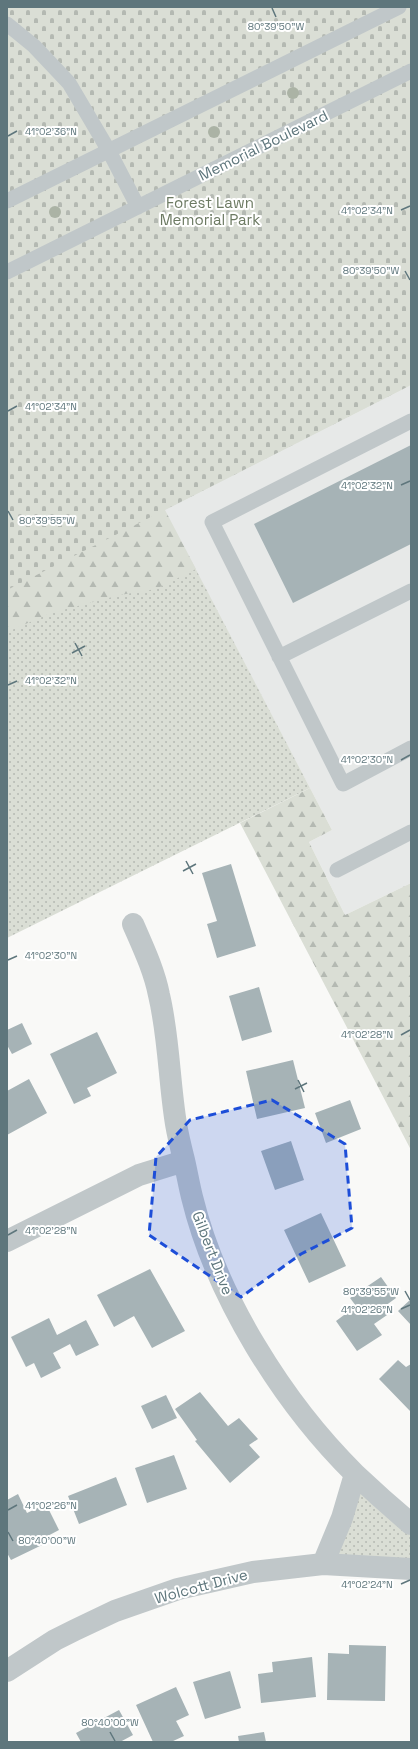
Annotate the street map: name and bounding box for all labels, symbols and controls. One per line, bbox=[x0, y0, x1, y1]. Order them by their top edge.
text: 80°39'50"W bbox=[248, 20, 305, 33]
street label: Memorial Boulevard bbox=[195, 105, 331, 185]
text: 41°02'36"N bbox=[25, 125, 77, 138]
park label: Forest Lawn Memorial Park bbox=[160, 193, 260, 229]
text: 41°02'34"N bbox=[341, 204, 393, 217]
text: 80°39'50"W bbox=[343, 264, 400, 277]
text: 41°02'34"N bbox=[25, 400, 77, 413]
text: 41°02'32"N bbox=[341, 479, 393, 492]
text: 80°39'55"W bbox=[19, 514, 75, 527]
text: 41°02'32"N bbox=[25, 674, 77, 687]
text: 41°02'30"N bbox=[341, 753, 393, 766]
text: 41°02'30"N bbox=[25, 949, 77, 962]
text: 41°02'28"N bbox=[341, 1028, 393, 1041]
street label: Gilbert Drive bbox=[188, 1208, 238, 1298]
text: 41°02'28"N bbox=[25, 1224, 77, 1237]
text: 80°39'55"W bbox=[343, 1285, 399, 1298]
text: 41°02'26"N bbox=[341, 1303, 393, 1316]
text: 41°02'26"N bbox=[25, 1499, 77, 1512]
text: 80°40'00"W bbox=[18, 1534, 76, 1547]
street label: Wolcott Drive bbox=[152, 1564, 250, 1608]
text: 41°02'24"N bbox=[341, 1578, 393, 1591]
text: 80°40'00"W bbox=[81, 1716, 139, 1729]

